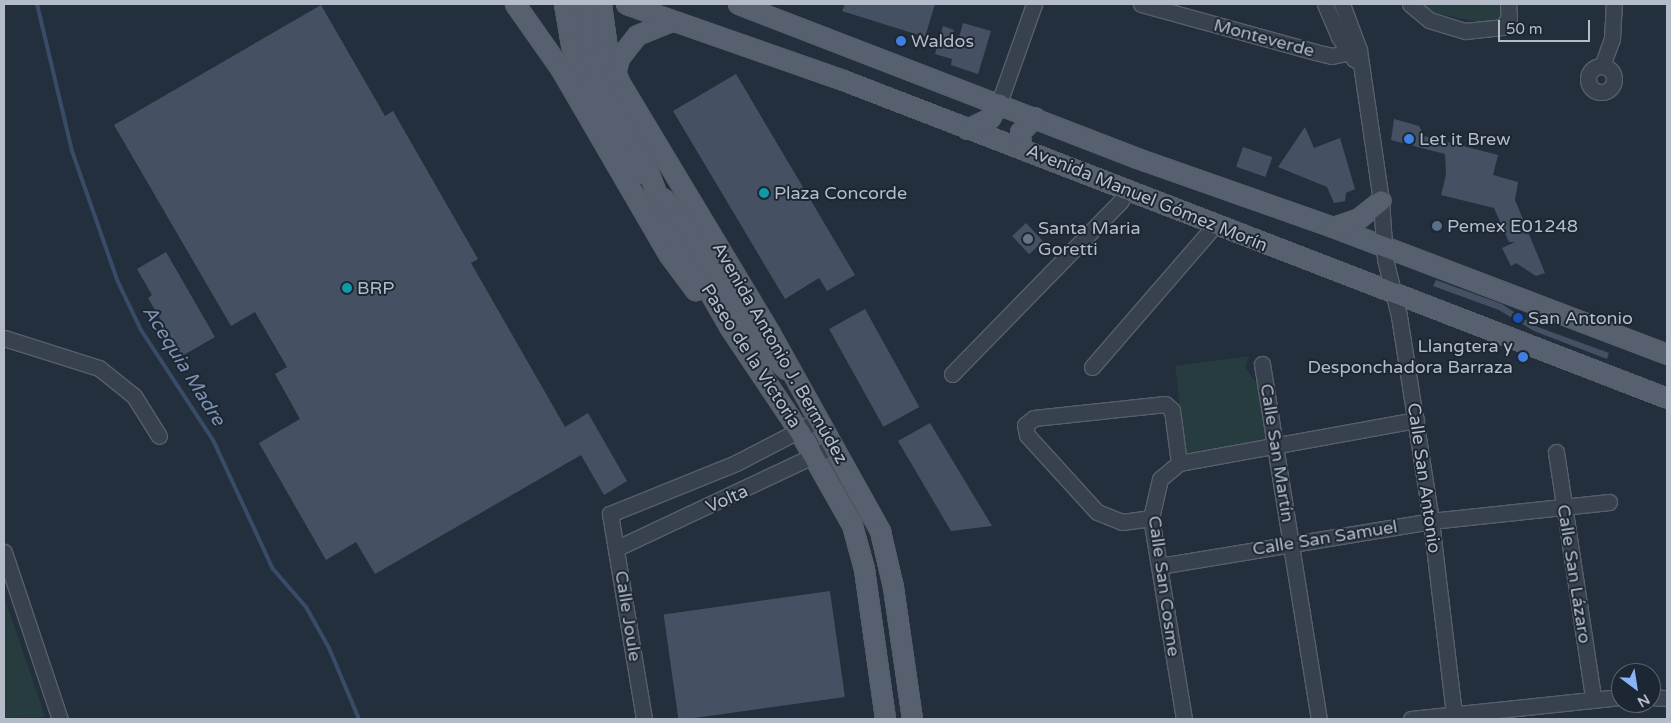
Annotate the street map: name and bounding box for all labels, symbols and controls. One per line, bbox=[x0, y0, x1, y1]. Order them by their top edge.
scale bar bbox=[1501, 10, 1594, 42]
street label: Monteverde bbox=[1211, 14, 1317, 62]
text: 50 m bbox=[1506, 20, 1543, 38]
place label: Waldos bbox=[911, 30, 974, 52]
marker: Waldos bbox=[895, 35, 907, 47]
place label: Let it Brew bbox=[1419, 128, 1510, 150]
marker: Let it Brew bbox=[1403, 133, 1415, 145]
street label: Avenida Manuel Gómez Morín bbox=[1023, 140, 1271, 256]
place label: Plaza Concorde bbox=[774, 182, 907, 204]
marker: Plaza Concorde bbox=[758, 187, 770, 199]
place label: Pemex E01248 bbox=[1447, 215, 1578, 237]
place label: Santa Maria Goretti bbox=[1038, 218, 1141, 260]
marker: Pemex E01248 bbox=[1431, 220, 1443, 232]
marker: Santa Maria Goretti bbox=[1022, 233, 1034, 245]
street label: Avenida Antonio J. Bermúdez bbox=[708, 239, 852, 467]
place label: BRP bbox=[357, 277, 394, 299]
street label: Paseo de la Victoria bbox=[696, 280, 806, 432]
marker: BRP bbox=[341, 282, 353, 294]
water label: Acequia Madre bbox=[137, 302, 229, 430]
place label: San Antonio bbox=[1528, 307, 1633, 329]
marker: San Antonio bbox=[1512, 312, 1524, 324]
place label: Llangtera y Desponchadora Barraza bbox=[1307, 336, 1513, 378]
marker: Llangtera y Desponchadora Barraza bbox=[1517, 351, 1529, 363]
street label: Calle San Martín bbox=[1255, 382, 1299, 524]
street label: Calle San Antonio bbox=[1403, 402, 1445, 554]
street label: Volta bbox=[703, 480, 751, 518]
street label: Calle San Lázaro bbox=[1552, 503, 1596, 645]
street label: Calle San Cosme bbox=[1143, 514, 1185, 658]
street label: Calle San Samuel bbox=[1251, 516, 1399, 560]
street label: Calle Joule bbox=[610, 569, 646, 663]
north arrow bbox=[1611, 663, 1661, 713]
text: N bbox=[1634, 690, 1653, 711]

